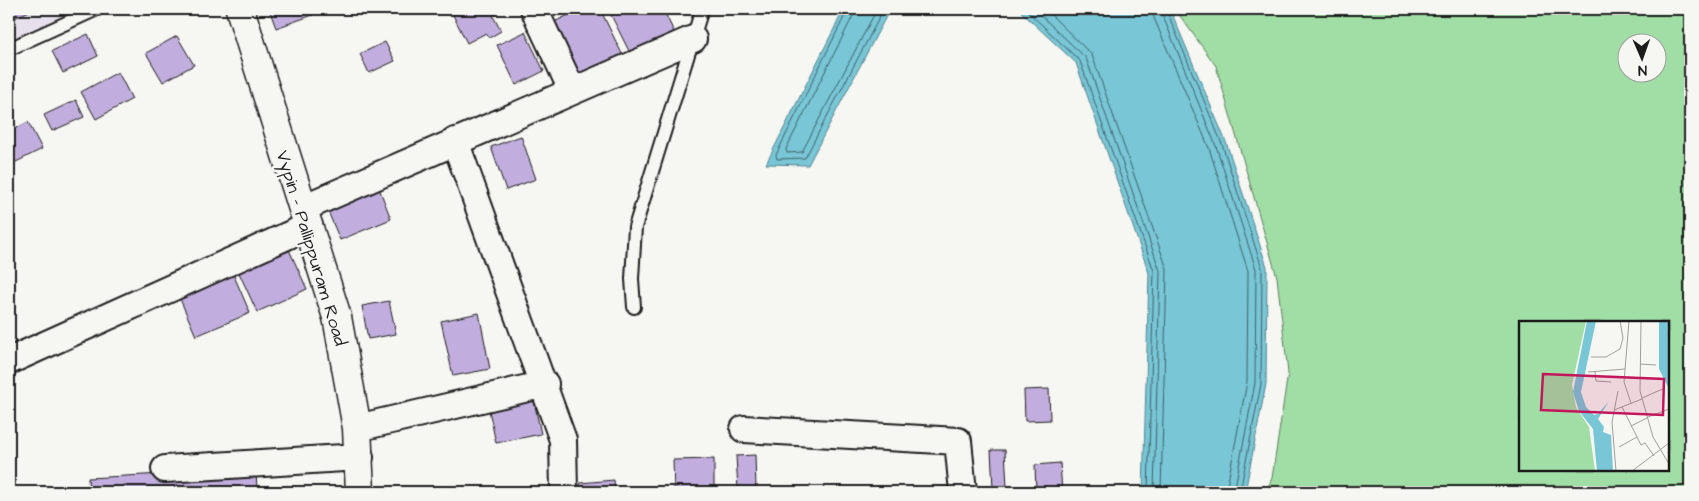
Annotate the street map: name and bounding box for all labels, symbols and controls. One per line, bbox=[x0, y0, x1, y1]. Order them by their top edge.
north arrow bbox=[1616, 32, 1666, 82]
text: N bbox=[1637, 60, 1647, 80]
street label: Vypin - Pallippuram Road bbox=[269, 148, 353, 349]
inset map bbox=[1519, 321, 1669, 471]

